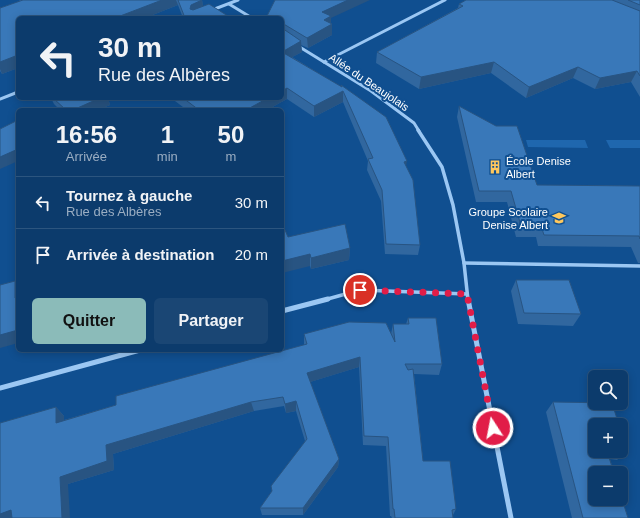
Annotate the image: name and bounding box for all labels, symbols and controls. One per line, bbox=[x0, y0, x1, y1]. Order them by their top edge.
icon: left bbox=[32, 32, 84, 84]
text: 30 m bbox=[98, 32, 162, 63]
street label: Allée du Beaujolais bbox=[327, 51, 412, 113]
text: Rue des Albères bbox=[98, 65, 230, 85]
text: 16:56 bbox=[56, 121, 117, 148]
text: 1 bbox=[161, 121, 174, 148]
text: 50 bbox=[218, 121, 244, 148]
text: Arrivée bbox=[66, 149, 107, 164]
text: min bbox=[157, 149, 178, 164]
text: m bbox=[225, 149, 236, 164]
place label: École Denise Albert bbox=[506, 155, 571, 180]
building icon: École Denise Albert bbox=[487, 159, 503, 175]
text: Tournez à gauche bbox=[66, 187, 192, 204]
icon: left bbox=[32, 192, 54, 214]
text: 30 m bbox=[235, 194, 268, 211]
text: Rue des Albères bbox=[66, 204, 161, 219]
place label: Groupe Scolaire Denise Albert bbox=[469, 206, 548, 231]
school or university icon: Groupe Scolaire Denise Albert bbox=[551, 210, 567, 226]
icon: arrive bbox=[32, 244, 54, 266]
text: Arrivée à destination bbox=[66, 246, 214, 263]
text: 20 m bbox=[235, 246, 268, 263]
pin bbox=[343, 273, 377, 307]
icon: arrive bbox=[349, 279, 371, 301]
button: Quitter bbox=[32, 298, 146, 344]
button: Partager bbox=[154, 298, 268, 344]
map controls bbox=[588, 370, 628, 506]
button: search bbox=[588, 370, 628, 410]
position arrow bbox=[472, 407, 514, 449]
button: + bbox=[588, 418, 628, 458]
button: − bbox=[588, 466, 628, 506]

